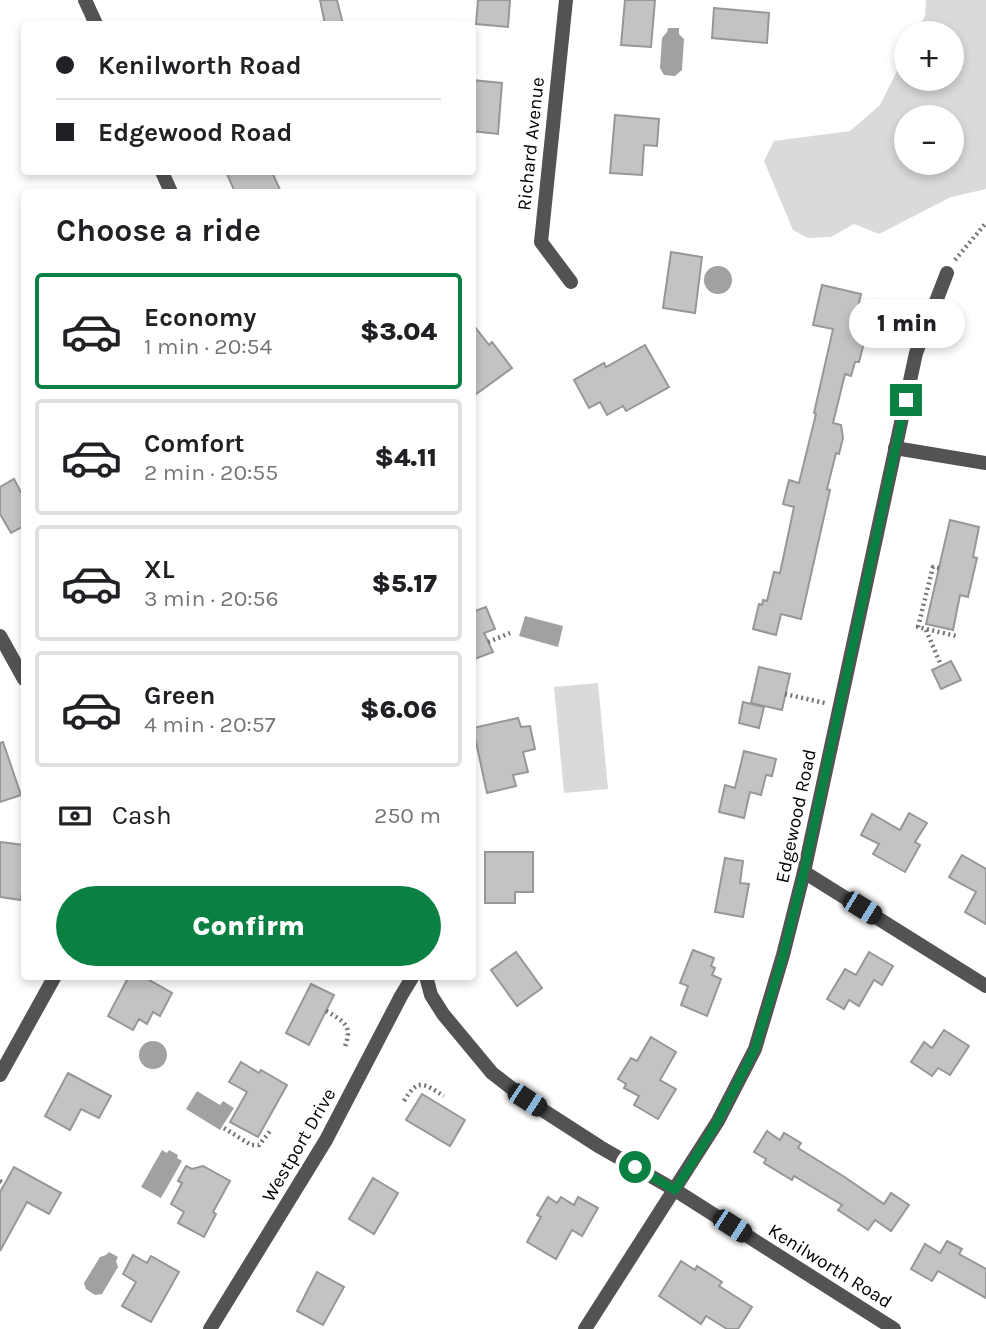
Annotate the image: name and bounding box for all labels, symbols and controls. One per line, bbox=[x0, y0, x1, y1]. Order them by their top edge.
map controls bbox=[894, 21, 964, 175]
button: + bbox=[894, 21, 964, 91]
text: Kenilworth Road bbox=[98, 50, 302, 81]
street label: Richard Avenue bbox=[513, 76, 549, 212]
button: − bbox=[894, 105, 964, 175]
text: Edgewood Road bbox=[98, 117, 292, 148]
text: Choose a ride bbox=[56, 212, 261, 249]
callout: 1 min bbox=[848, 298, 964, 348]
icon: car bbox=[60, 300, 123, 363]
text: Economy bbox=[144, 302, 256, 333]
text: 1 min bbox=[877, 310, 937, 337]
text: $3.04 bbox=[360, 316, 437, 347]
text: 1 min · 20:54 bbox=[144, 333, 272, 360]
route end bbox=[890, 384, 922, 416]
icon: car bbox=[60, 426, 123, 489]
text: Comfort bbox=[144, 428, 245, 459]
text: $4.11 bbox=[374, 442, 437, 473]
text: 2 min · 20:55 bbox=[144, 459, 278, 486]
icon: car bbox=[60, 552, 123, 615]
text: XL bbox=[144, 554, 175, 585]
text: $5.17 bbox=[372, 568, 437, 599]
text: 3 min · 20:56 bbox=[144, 585, 279, 612]
icon: car bbox=[60, 678, 123, 741]
text: Green bbox=[144, 680, 216, 711]
text: $6.06 bbox=[360, 694, 437, 725]
text: 4 min · 20:57 bbox=[144, 711, 276, 738]
street label: Edgewood Road bbox=[771, 747, 821, 885]
icon: cash bbox=[56, 797, 94, 835]
text: Cash bbox=[112, 800, 172, 831]
text: 250 m bbox=[374, 802, 441, 829]
button: Confirm bbox=[56, 886, 441, 966]
car bbox=[839, 888, 886, 928]
car bbox=[504, 1080, 551, 1120]
street label: Westport Drive bbox=[258, 1084, 340, 1206]
route start bbox=[619, 1151, 651, 1183]
car bbox=[709, 1206, 756, 1246]
street label: Kenilworth Road bbox=[764, 1219, 896, 1313]

